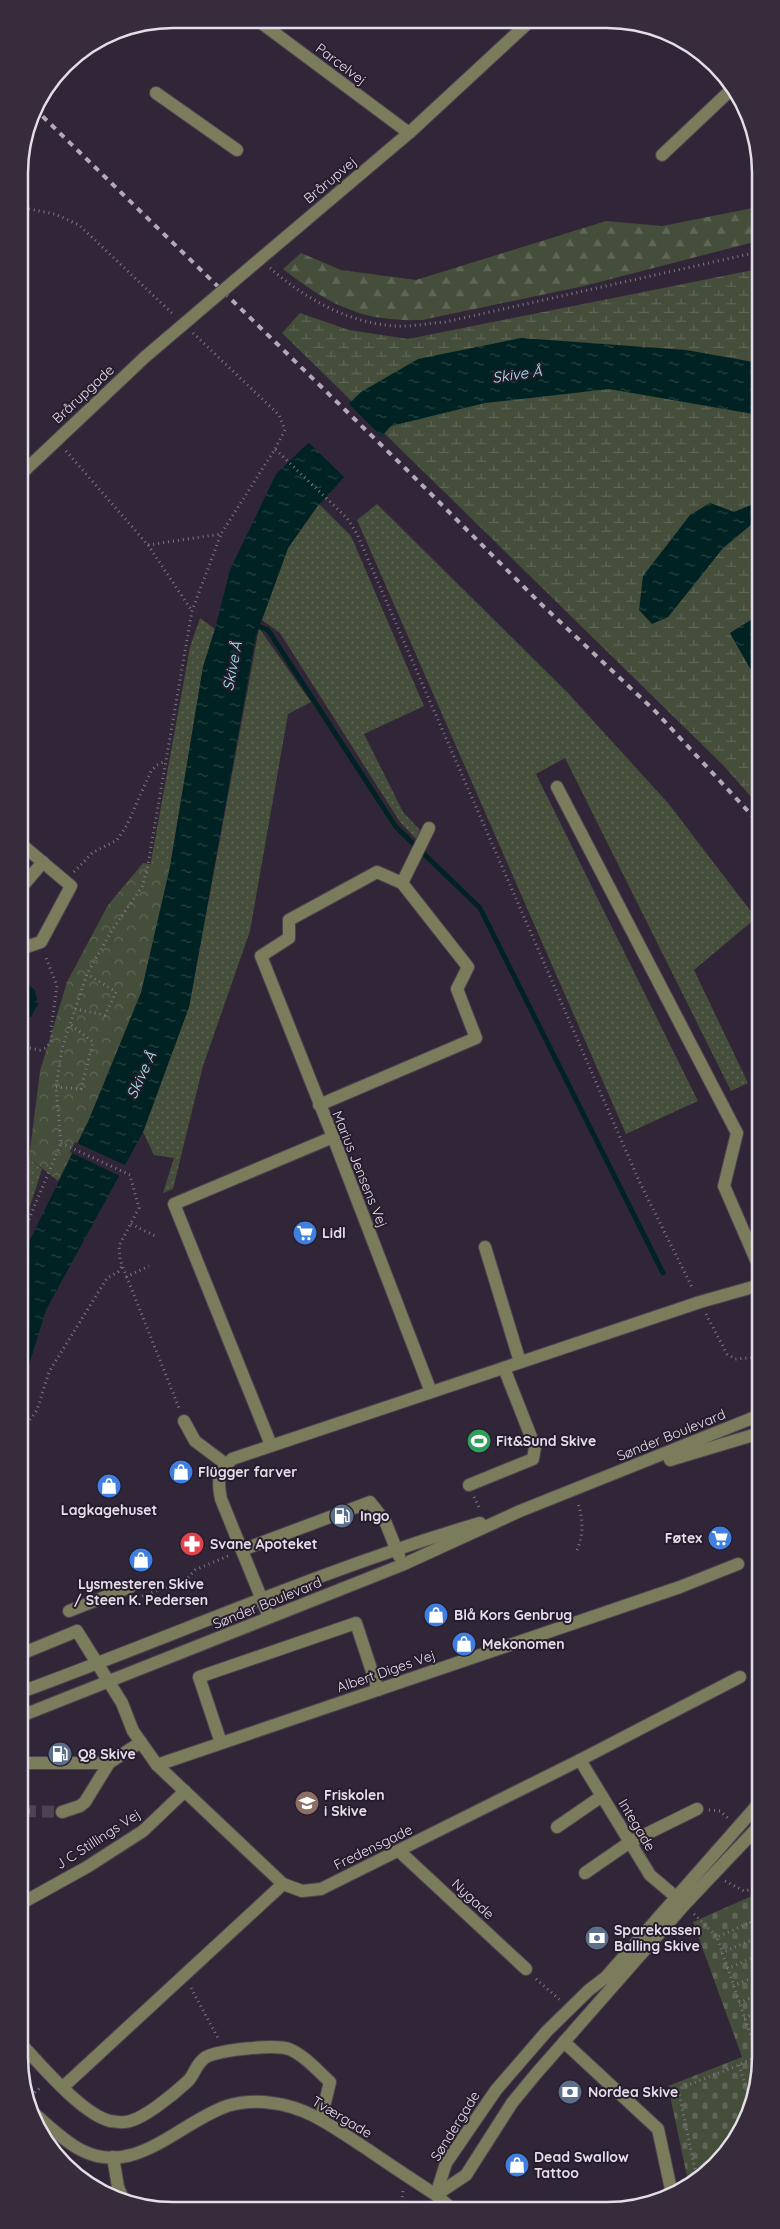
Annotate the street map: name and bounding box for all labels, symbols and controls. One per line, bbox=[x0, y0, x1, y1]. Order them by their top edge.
street label: Parcelvej bbox=[312, 39, 370, 89]
street label: Brårupvej bbox=[300, 153, 360, 207]
street label: Brårupgade bbox=[48, 361, 118, 427]
water label: Skive Å bbox=[491, 361, 543, 387]
water label: Skive Å bbox=[218, 639, 246, 692]
water label: Skive Å bbox=[122, 1048, 160, 1102]
street label: Marius Jensens Vej bbox=[328, 1108, 392, 1230]
supermarket icon: Lidl bbox=[292, 1220, 318, 1246]
place label: Lidl bbox=[322, 1224, 346, 1242]
street label: Sønder Boulevard bbox=[614, 1405, 728, 1465]
sports icon: Fit&Sund Skive bbox=[466, 1428, 492, 1454]
place label: Fit&Sund Skive bbox=[496, 1432, 596, 1450]
shop icon: Flügger farver bbox=[168, 1459, 194, 1485]
place label: Flügger farver bbox=[198, 1463, 297, 1481]
shop icon: Lagkagehuset bbox=[96, 1473, 122, 1499]
place label: Lagkagehuset bbox=[61, 1501, 157, 1519]
fuel station icon: Ingo bbox=[329, 1503, 355, 1529]
place label: Ingo bbox=[360, 1507, 390, 1525]
supermarket icon: Føtex bbox=[707, 1525, 733, 1551]
place label: Føtex bbox=[665, 1529, 702, 1547]
pharmacy icon: Svane Apoteket bbox=[179, 1531, 205, 1557]
place label: Svane Apoteket bbox=[210, 1535, 318, 1553]
shop icon: Lysmesteren Skive / Steen K. Pedersen bbox=[128, 1547, 154, 1573]
street label: Sønder Boulevard bbox=[210, 1573, 324, 1633]
place label: Lysmesteren Skive / Steen K. Pedersen bbox=[74, 1575, 208, 1609]
shop icon: Blå Kors Genbrug bbox=[423, 1602, 449, 1628]
place label: Blå Kors Genbrug bbox=[454, 1606, 572, 1624]
shop icon: Mekonomen bbox=[451, 1631, 477, 1657]
place label: Mekonomen bbox=[482, 1635, 565, 1653]
street label: Albert Diges Vej bbox=[334, 1646, 438, 1696]
fuel station icon: Q8 Skive bbox=[47, 1741, 73, 1767]
place label: Q8 Skive bbox=[78, 1745, 136, 1763]
place label: Friskolen i Skive bbox=[324, 1786, 385, 1820]
school or university icon: Friskolen i Skive bbox=[294, 1790, 320, 1816]
street label: Integade bbox=[614, 1796, 660, 1854]
street label: J C Stillings Vej bbox=[52, 1805, 144, 1873]
street label: Fredensgade bbox=[331, 1820, 415, 1874]
street label: Nygade bbox=[448, 1875, 498, 1923]
place label: Sparekassen Balling Skive bbox=[614, 1921, 701, 1955]
bank icon: Sparekassen Balling Skive bbox=[584, 1925, 610, 1951]
bank icon: Nordea Skive bbox=[557, 2079, 583, 2105]
place label: Nordea Skive bbox=[588, 2083, 678, 2101]
street label: Søndergade bbox=[426, 2087, 484, 2164]
street label: Tværgade bbox=[309, 2092, 375, 2142]
place label: Dead Swallow Tattoo bbox=[534, 2148, 629, 2182]
shop icon: Dead Swallow Tattoo bbox=[504, 2152, 530, 2178]

